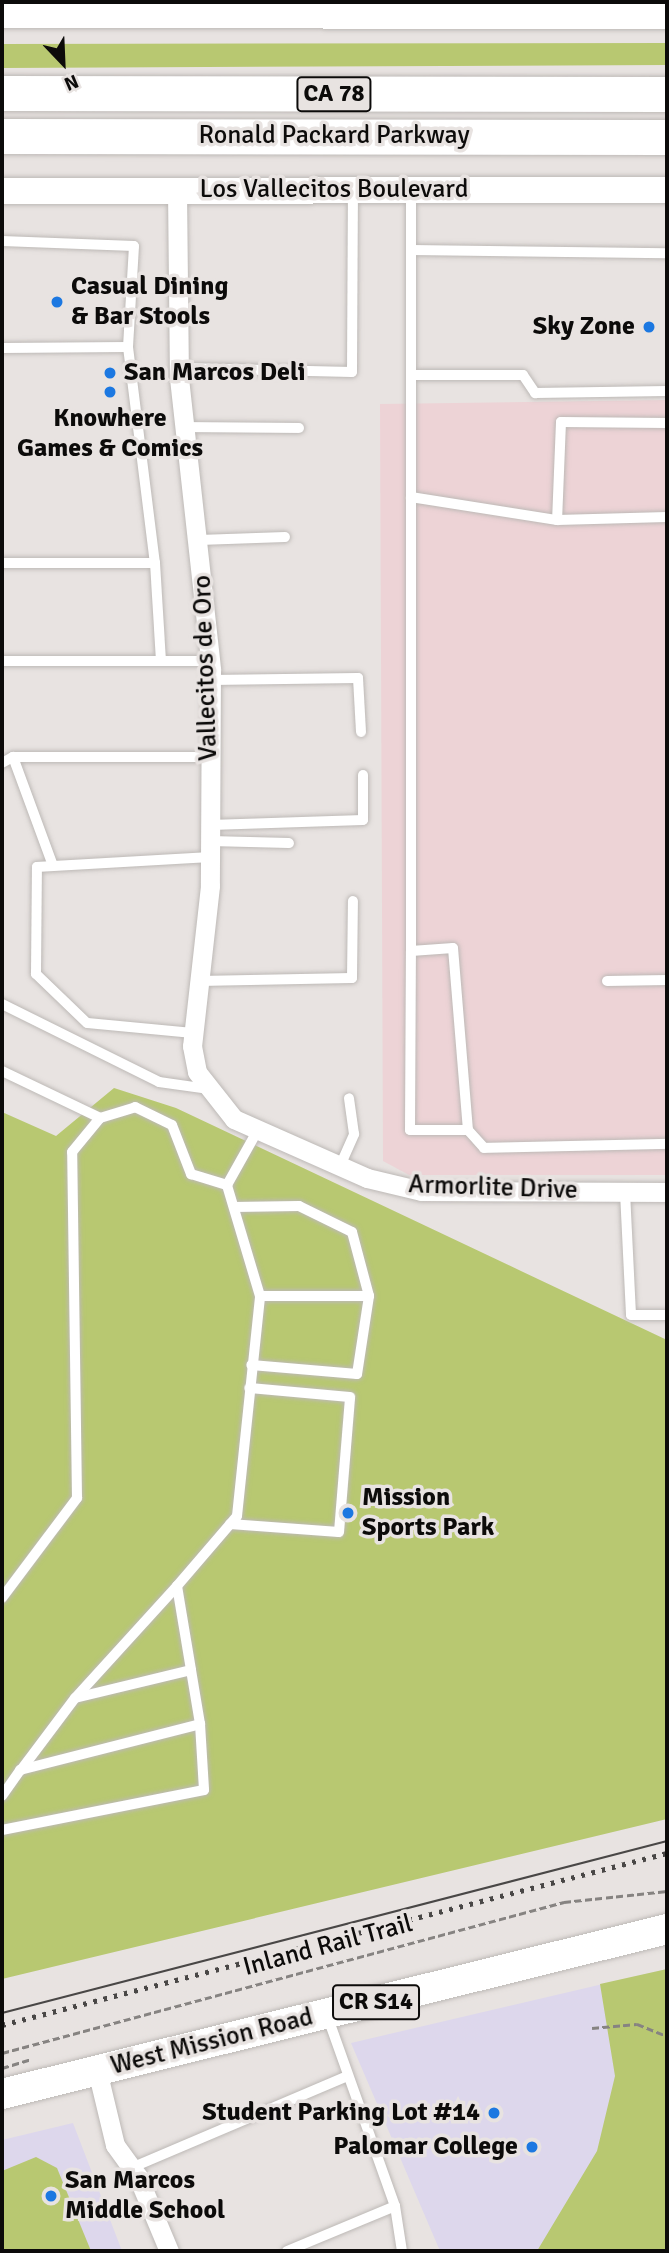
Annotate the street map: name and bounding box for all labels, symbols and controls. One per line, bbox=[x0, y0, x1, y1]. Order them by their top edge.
north arrow bbox=[28, 28, 98, 98]
text: N bbox=[60, 69, 82, 96]
road number: CA 78 bbox=[296, 74, 372, 114]
street label: Ronald Packard Parkway bbox=[198, 120, 470, 152]
street label: Los Vallecitos Boulevard bbox=[200, 174, 468, 206]
place label: Casual Dining & Bar Stools bbox=[71, 271, 228, 332]
marker: Casual Dining & Bar Stools bbox=[49, 294, 65, 310]
place label: Sky Zone bbox=[533, 311, 635, 343]
marker: Sky Zone bbox=[641, 319, 657, 335]
place label: San Marcos Deli bbox=[124, 357, 305, 389]
marker: San Marcos Deli bbox=[102, 365, 118, 381]
marker: Knowhere Games & Comics bbox=[102, 384, 118, 400]
place label: Knowhere Games & Comics bbox=[17, 403, 203, 464]
street label: Vallecitos de Oro bbox=[187, 575, 225, 761]
street label: Armorlite Drive bbox=[408, 1169, 578, 1207]
place label: Mission Sports Park bbox=[362, 1482, 494, 1544]
marker: Mission Sports Park bbox=[340, 1505, 356, 1521]
street label: Inland Rail Trail bbox=[240, 1908, 416, 1984]
road number: CR S14 bbox=[330, 1982, 422, 2022]
street label: West Mission Road bbox=[108, 2002, 316, 2082]
place label: Student Parking Lot #14 bbox=[202, 2097, 480, 2129]
marker: Student Parking Lot #14 bbox=[486, 2105, 502, 2121]
place label: Palomar College bbox=[333, 2131, 518, 2163]
marker: Palomar College bbox=[524, 2139, 540, 2155]
place label: San Marcos Middle School bbox=[65, 2165, 225, 2226]
marker: San Marcos Middle School bbox=[43, 2188, 59, 2204]

